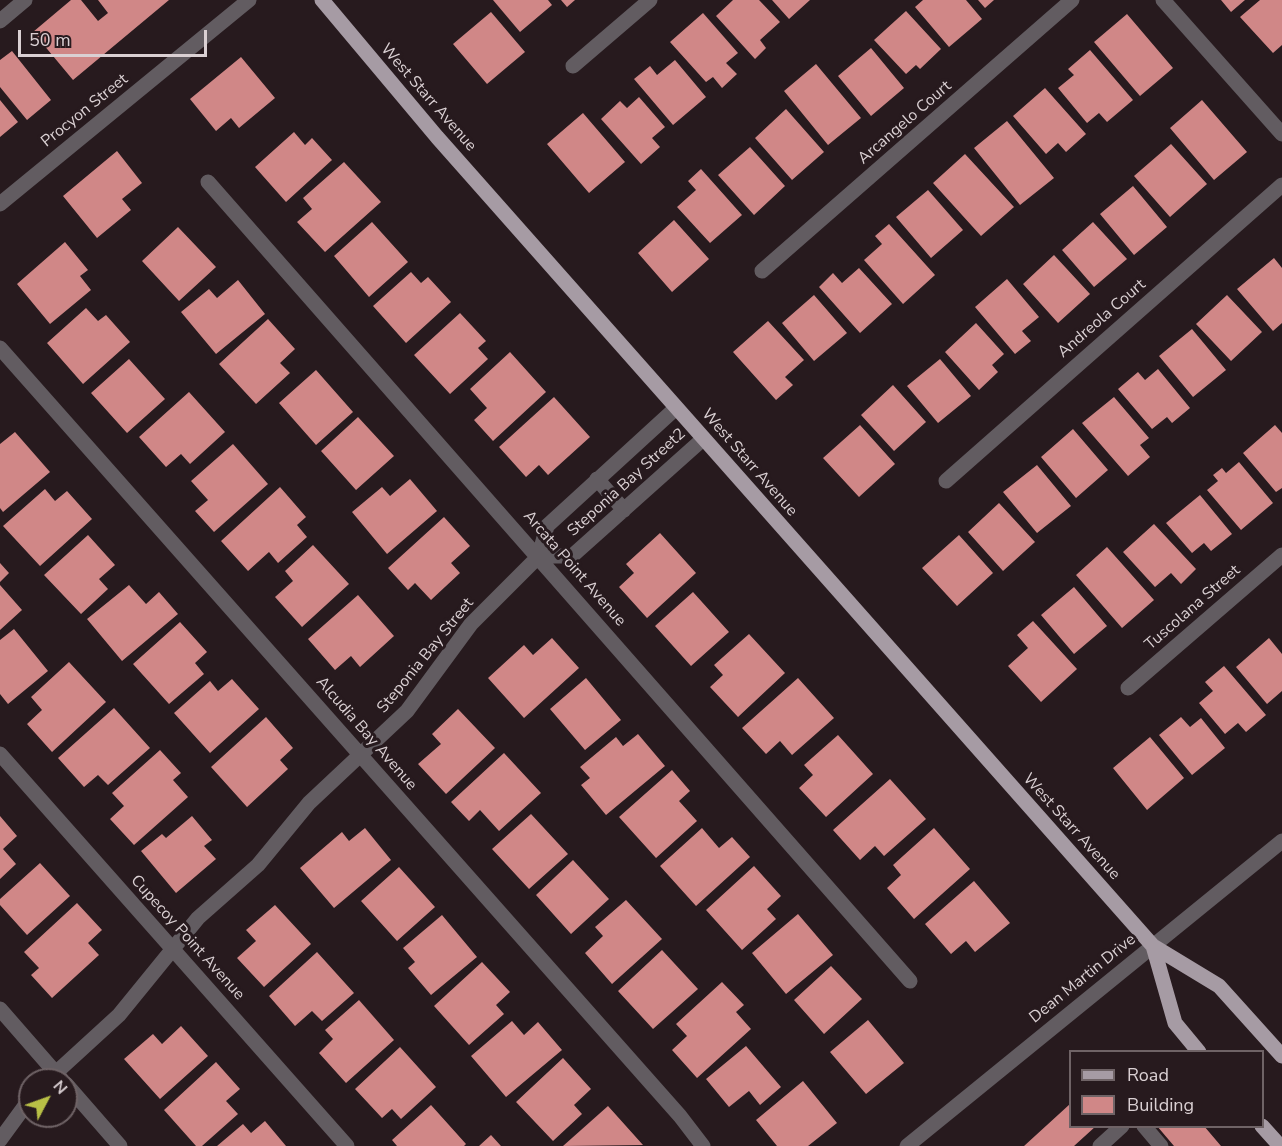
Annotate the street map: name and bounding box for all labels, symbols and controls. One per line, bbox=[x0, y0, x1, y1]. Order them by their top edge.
scale bar bbox=[21, 18, 210, 56]
text: 50 m bbox=[29, 28, 71, 52]
street label: West Starr Avenue bbox=[376, 40, 480, 156]
street label: Procyon Street bbox=[38, 70, 132, 152]
street label: Arcangelo Court bbox=[854, 77, 956, 169]
street label: Andreola Court bbox=[1054, 276, 1150, 362]
street label: West Starr Avenue bbox=[697, 405, 801, 521]
street label: Steponia Bay Street2 bbox=[564, 425, 690, 541]
street label: Arcata Point Avenue bbox=[519, 507, 629, 631]
street label: Tuscolana Street bbox=[1141, 561, 1245, 655]
street label: Steponia Bay Street bbox=[374, 595, 478, 717]
street label: Alcudia Bay Avenue bbox=[311, 673, 421, 795]
street label: West Starr Avenue bbox=[1018, 770, 1124, 884]
street label: Cupecoy Point Avenue bbox=[126, 872, 248, 1004]
street label: Dean Martin Drive bbox=[1026, 930, 1140, 1028]
legend bbox=[1069, 1050, 1264, 1128]
text: Road bbox=[1127, 1063, 1169, 1087]
north arrow bbox=[18, 1068, 78, 1128]
text: N bbox=[48, 1076, 72, 1099]
text: Building bbox=[1127, 1093, 1194, 1117]

